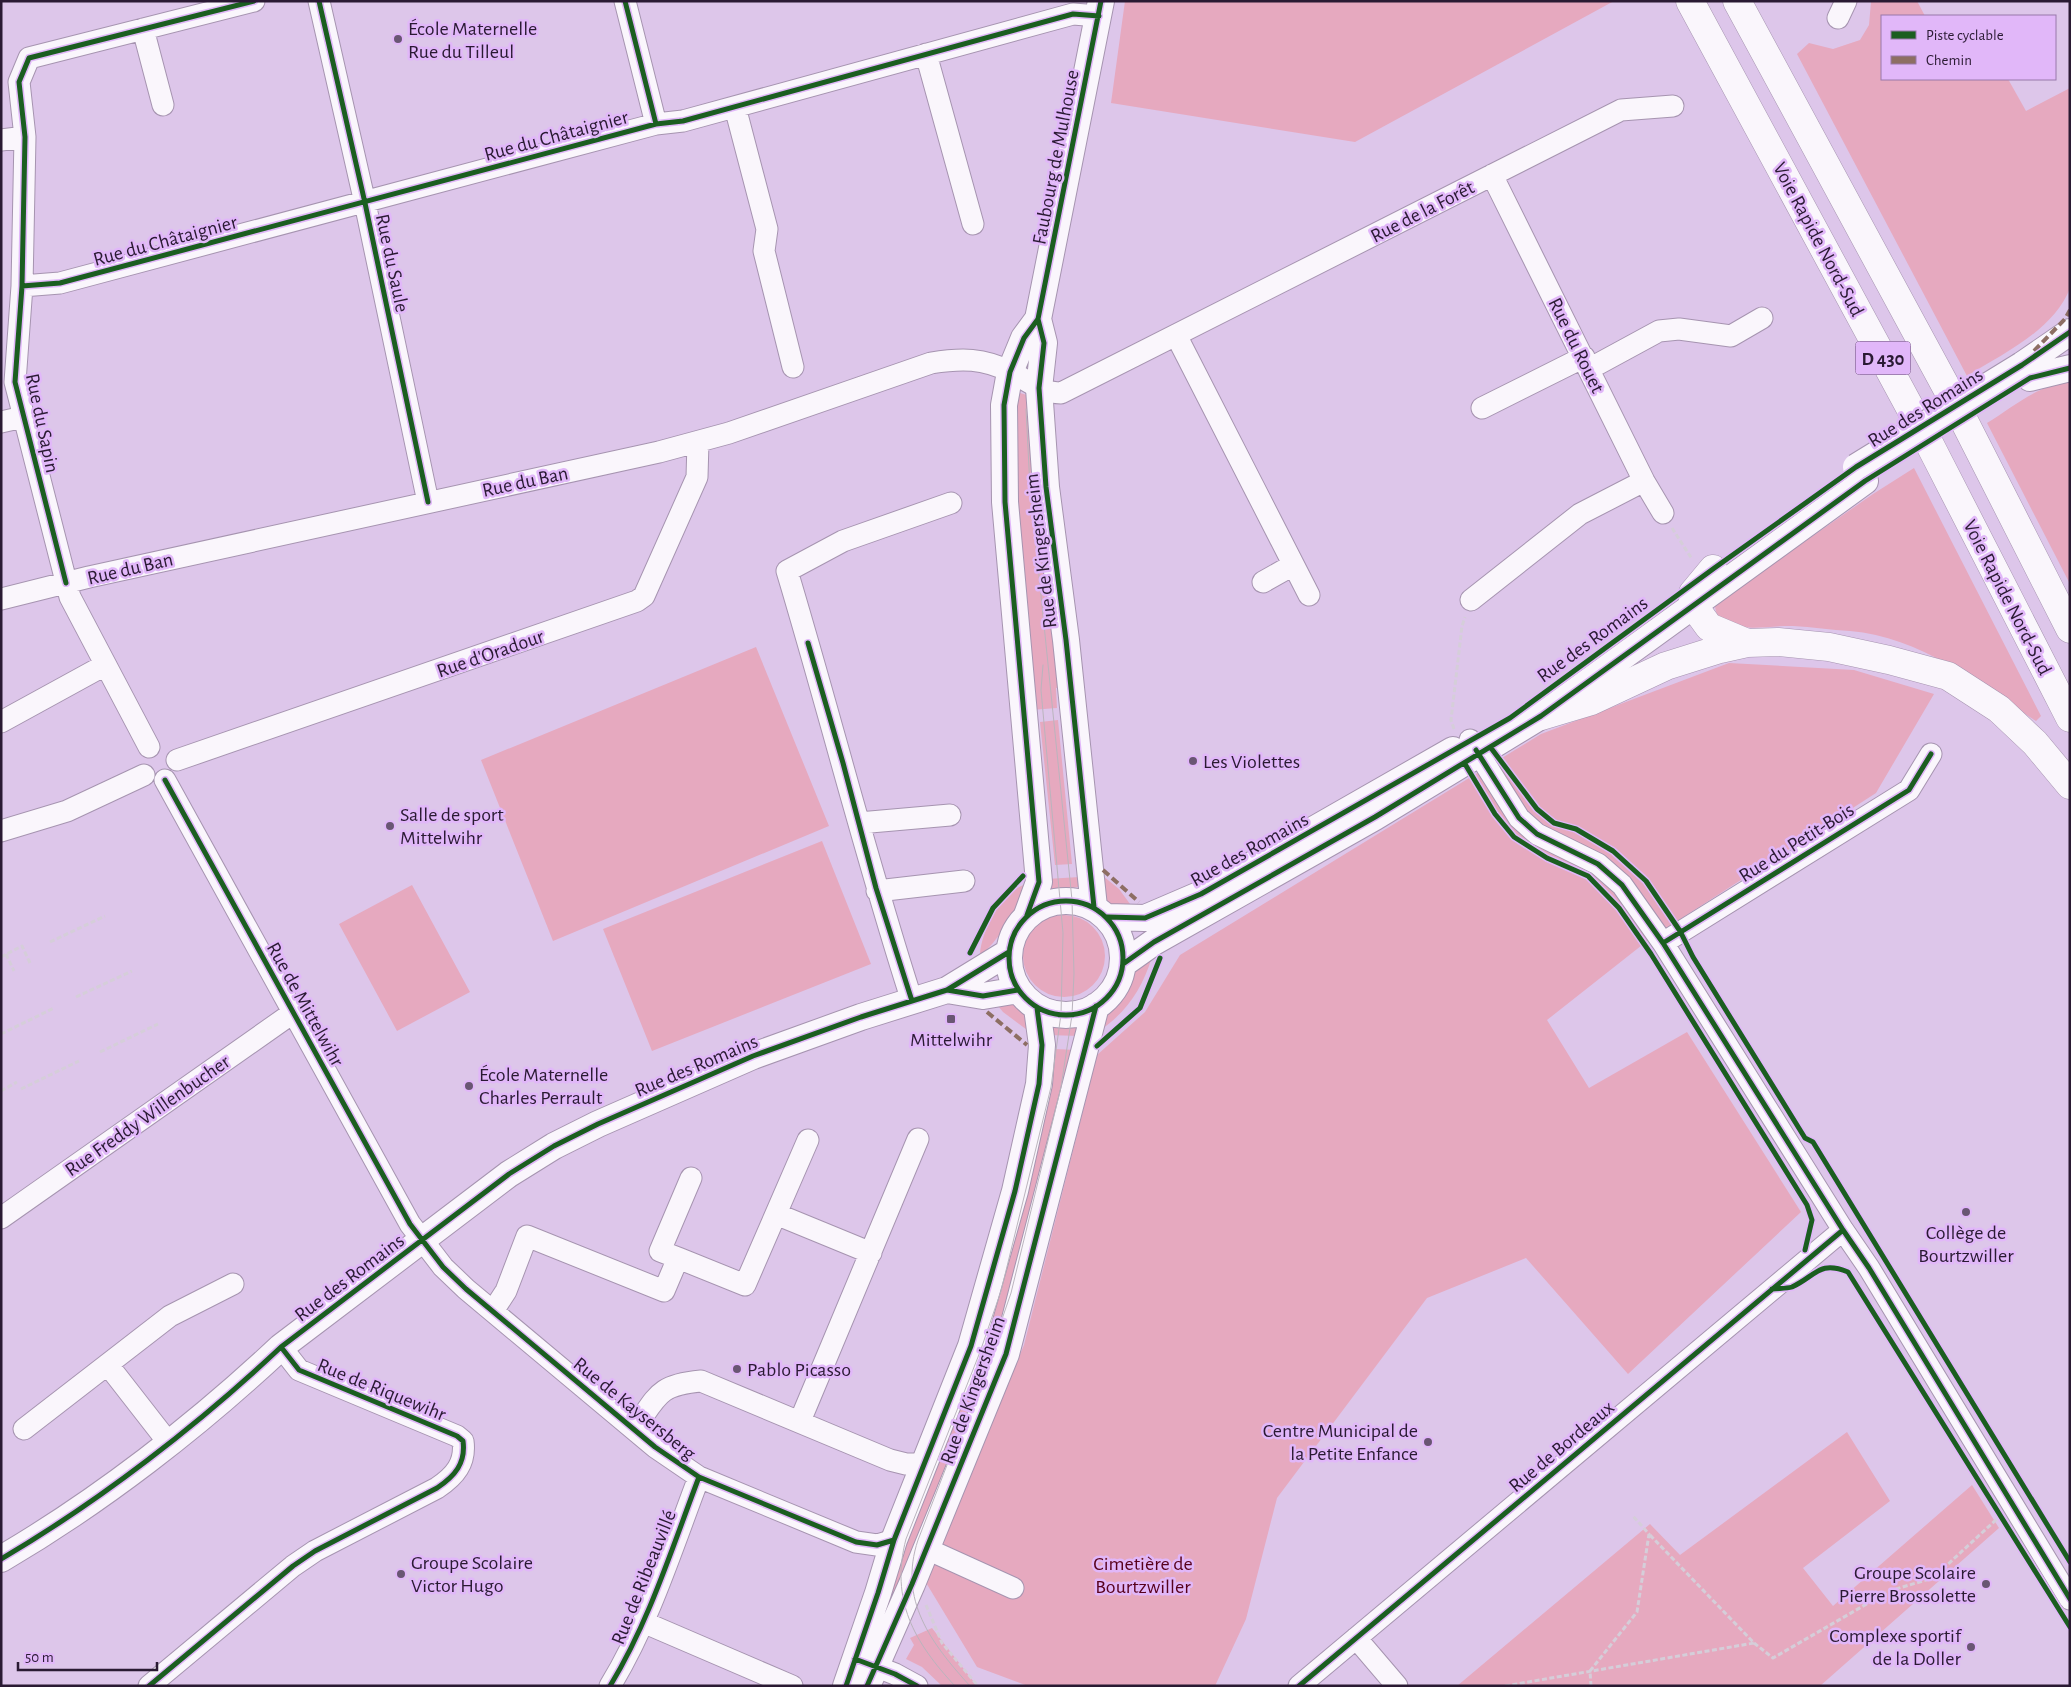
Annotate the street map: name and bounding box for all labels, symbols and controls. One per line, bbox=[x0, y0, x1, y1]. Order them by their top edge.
legend bbox=[1881, 15, 2056, 80]
place label: École Maternelle Rue du Tilleul bbox=[408, 18, 537, 62]
text: Piste cyclable bbox=[1926, 28, 2004, 43]
marker: École Maternelle Rue du Tilleul bbox=[392, 33, 404, 45]
text: Chemin bbox=[1926, 53, 1972, 68]
street label: Faubourg de Mulhouse bbox=[1029, 68, 1083, 246]
street label: Rue du Châtaignier bbox=[482, 107, 631, 165]
street label: Voie Rapide Nord-Sud bbox=[1769, 159, 1867, 320]
street label: Rue de la Forêt bbox=[1367, 177, 1478, 247]
street label: Rue du Châtaignier bbox=[91, 212, 240, 270]
street label: Rue du Saule bbox=[372, 212, 412, 314]
street label: Rue du Rouet bbox=[1544, 295, 1608, 397]
road number: D 430 bbox=[1856, 342, 1910, 374]
street label: Rue des Romains bbox=[1864, 365, 1987, 451]
street label: Rue du Sapin bbox=[22, 372, 62, 475]
street label: Rue du Ban bbox=[480, 463, 570, 501]
street label: Rue de Kingersheim bbox=[1022, 472, 1060, 629]
street label: Voie Rapide Nord-Sud bbox=[1959, 517, 2055, 678]
street label: Rue du Ban bbox=[85, 549, 175, 589]
street label: Rue des Romains bbox=[1534, 593, 1652, 687]
street label: Rue d'Oradour bbox=[434, 626, 547, 682]
place label: Les Violettes bbox=[1203, 752, 1300, 772]
marker: Les Violettes bbox=[1187, 755, 1199, 767]
street label: Rue du Petit-Bois bbox=[1735, 800, 1858, 886]
place label: Salle de sport Mittelwihr bbox=[400, 805, 504, 848]
street label: Rue des Romains bbox=[1187, 809, 1312, 890]
marker: Salle de sport Mittelwihr bbox=[384, 820, 396, 832]
street label: Rue de Mittelwihr bbox=[263, 939, 348, 1070]
marker: Mittelwihr bbox=[945, 1013, 957, 1025]
place label: Mittelwihr bbox=[910, 1030, 993, 1050]
street label: Rue des Romains bbox=[632, 1031, 761, 1101]
street label: Rue Freddy Willenbucher bbox=[62, 1051, 234, 1180]
place label: École Maternelle Charles Perrault bbox=[479, 1064, 608, 1108]
marker: École Maternelle Charles Perrault bbox=[463, 1080, 475, 1092]
marker: Collège de Bourtzwiller bbox=[1960, 1206, 1972, 1218]
place label: Collège de Bourtzwiller bbox=[1918, 1223, 2014, 1266]
street label: Rue des Romains bbox=[291, 1230, 408, 1325]
street label: Rue de Kingersheim bbox=[937, 1314, 1009, 1467]
street label: Rue de Kaysersberg bbox=[570, 1354, 699, 1464]
street label: Rue de Riquewihr bbox=[314, 1355, 449, 1425]
place label: Pablo Picasso bbox=[747, 1360, 851, 1380]
marker: Pablo Picasso bbox=[731, 1363, 743, 1375]
street label: Rue de Bordeaux bbox=[1505, 1397, 1618, 1496]
place label: Centre Municipal de la Petite Enfance bbox=[1263, 1421, 1418, 1464]
marker: Centre Municipal de la Petite Enfance bbox=[1422, 1436, 1434, 1448]
street label: Rue de Ribeauvillé bbox=[608, 1507, 680, 1648]
place label: Groupe Scolaire Victor Hugo bbox=[411, 1553, 533, 1596]
park label: Cimetière de Bourtzwiller bbox=[1093, 1554, 1193, 1597]
place label: Groupe Scolaire Pierre Brossolette bbox=[1839, 1563, 1976, 1606]
marker: Groupe Scolaire Victor Hugo bbox=[395, 1568, 407, 1580]
marker: Groupe Scolaire Pierre Brossolette bbox=[1980, 1578, 1992, 1590]
place label: Complexe sportif de la Doller bbox=[1829, 1626, 1962, 1669]
scale bar bbox=[18, 1640, 156, 1672]
marker: Complexe sportif de la Doller bbox=[1965, 1641, 1977, 1653]
text: 50 m bbox=[25, 1650, 54, 1665]

